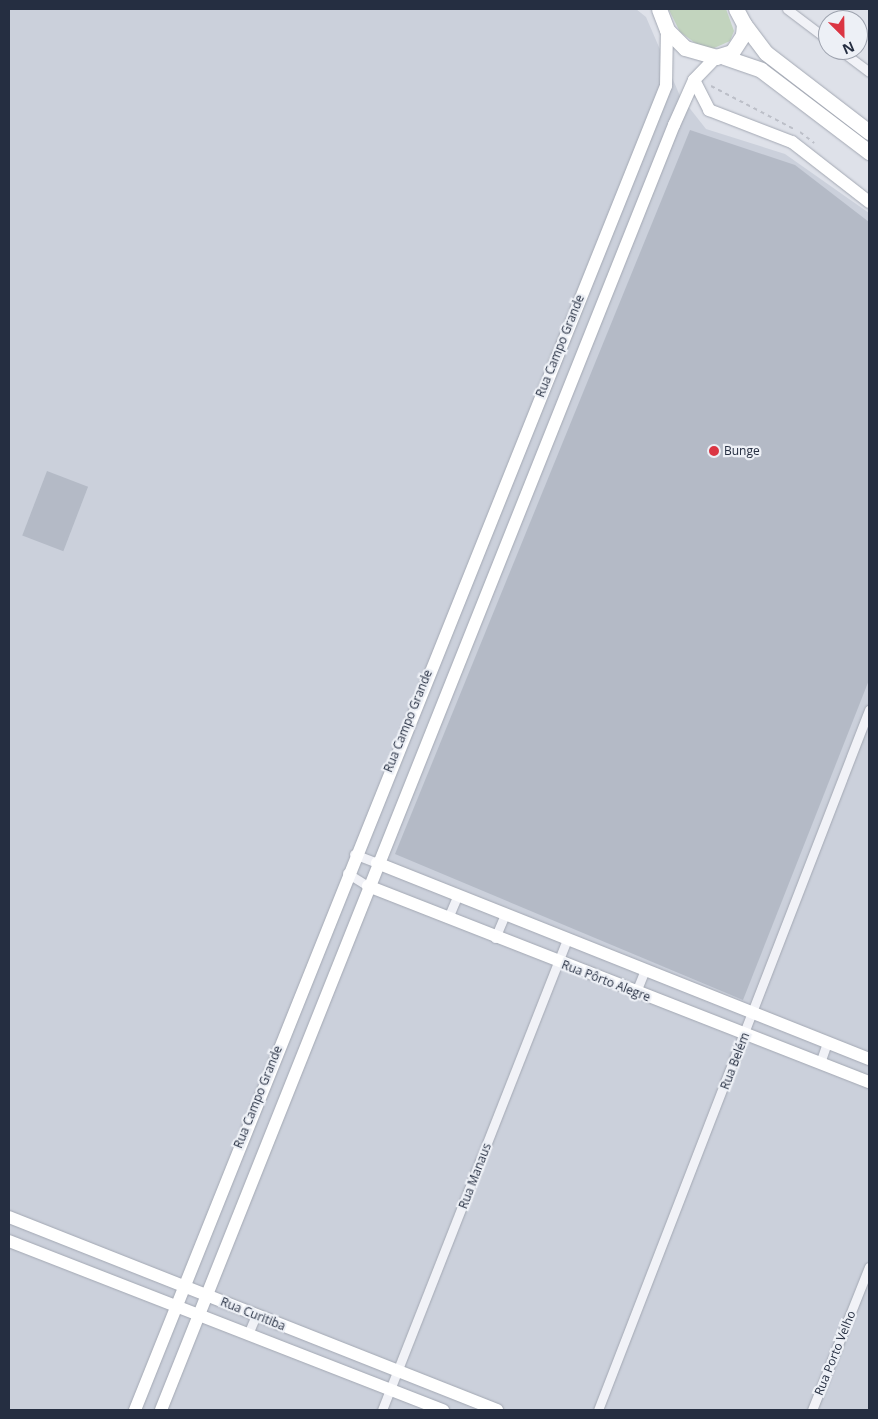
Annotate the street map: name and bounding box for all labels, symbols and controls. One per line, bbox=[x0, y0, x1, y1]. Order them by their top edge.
north arrow bbox=[818, 10, 868, 60]
text: N bbox=[840, 37, 858, 59]
street label: Rua Campo Grande bbox=[533, 293, 587, 399]
place label: Bunge bbox=[724, 444, 760, 458]
marker: Bunge bbox=[708, 445, 720, 457]
street label: Rua Campo Grande bbox=[381, 668, 435, 774]
street label: Rua Pôrto Alegre bbox=[560, 957, 652, 1005]
street label: Rua Belém bbox=[718, 1030, 752, 1092]
street label: Rua Campo Grande bbox=[231, 1044, 285, 1150]
street label: Rua Manaus bbox=[456, 1141, 494, 1211]
street label: Rua Curitiba bbox=[218, 1294, 288, 1334]
street label: Rua Porto Velho bbox=[811, 1309, 859, 1397]

